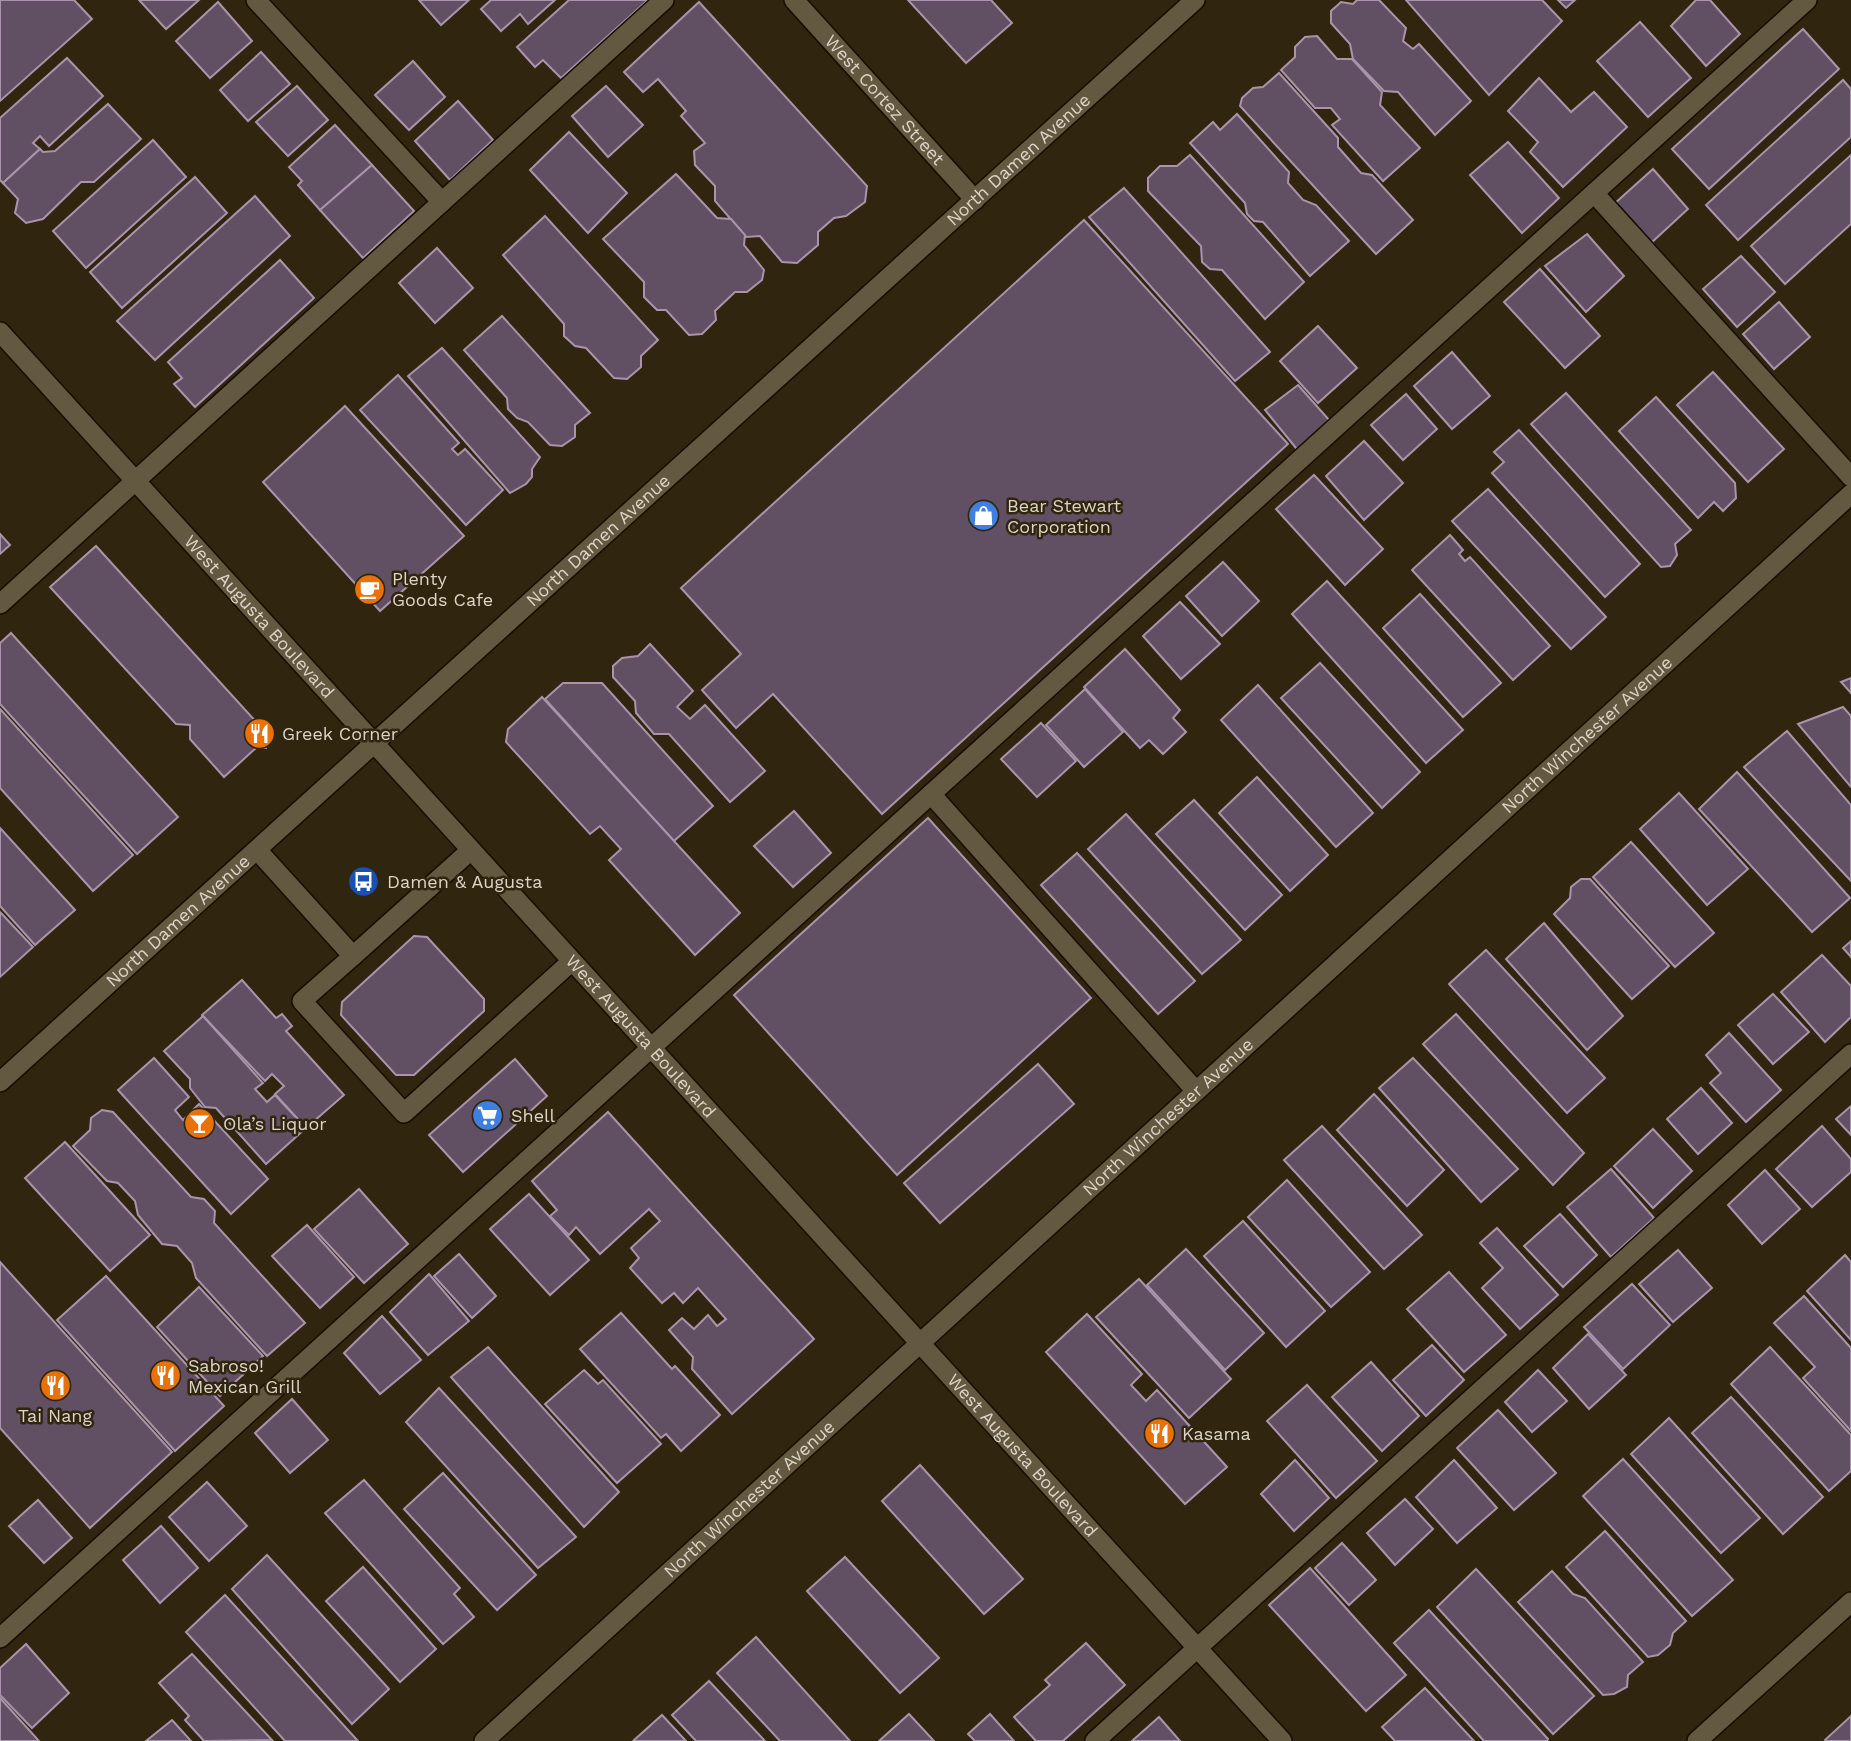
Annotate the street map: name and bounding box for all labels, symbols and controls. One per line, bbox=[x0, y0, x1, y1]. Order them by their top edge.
street label: West Cortez Street bbox=[821, 30, 949, 169]
street label: North Damen Avenue bbox=[942, 89, 1094, 230]
street label: North Damen Avenue bbox=[522, 470, 674, 610]
place label: Bear Stewart Corporation bbox=[1007, 495, 1121, 537]
shop icon: Bear Stewart Corporation bbox=[967, 499, 1001, 533]
street label: West Augusta Boulevard bbox=[180, 531, 339, 702]
place label: Plenty Goods Cafe bbox=[392, 568, 493, 610]
cafe icon: Plenty Goods Cafe bbox=[352, 572, 386, 606]
street label: North Winchester Avenue bbox=[1497, 651, 1676, 818]
restaurant icon: Greek Corner bbox=[242, 717, 276, 751]
place label: Greek Corner bbox=[282, 723, 398, 744]
street label: North Damen Avenue bbox=[101, 850, 254, 991]
bus stop icon: Damen & Augusta bbox=[347, 865, 381, 899]
place label: Damen & Augusta bbox=[387, 871, 542, 892]
street label: West Augusta Boulevard bbox=[562, 950, 721, 1122]
street label: North Winchester Avenue bbox=[1078, 1033, 1257, 1200]
supermarket icon: Shell bbox=[471, 1099, 505, 1133]
place label: Shell bbox=[511, 1105, 556, 1126]
bar icon: Ola’s Liquor bbox=[183, 1107, 217, 1141]
place label: Ola’s Liquor bbox=[223, 1113, 327, 1134]
place label: Sabroso! Mexican Grill bbox=[188, 1355, 302, 1397]
restaurant icon: Sabroso! Mexican Grill bbox=[148, 1359, 182, 1393]
restaurant icon: Tai Nang bbox=[38, 1368, 72, 1402]
street label: West Augusta Boulevard bbox=[943, 1369, 1102, 1541]
place label: Tai Nang bbox=[18, 1405, 93, 1426]
street label: North Winchester Avenue bbox=[659, 1416, 839, 1582]
restaurant icon: Kasama bbox=[1142, 1417, 1176, 1451]
place label: Kasama bbox=[1182, 1423, 1251, 1444]

